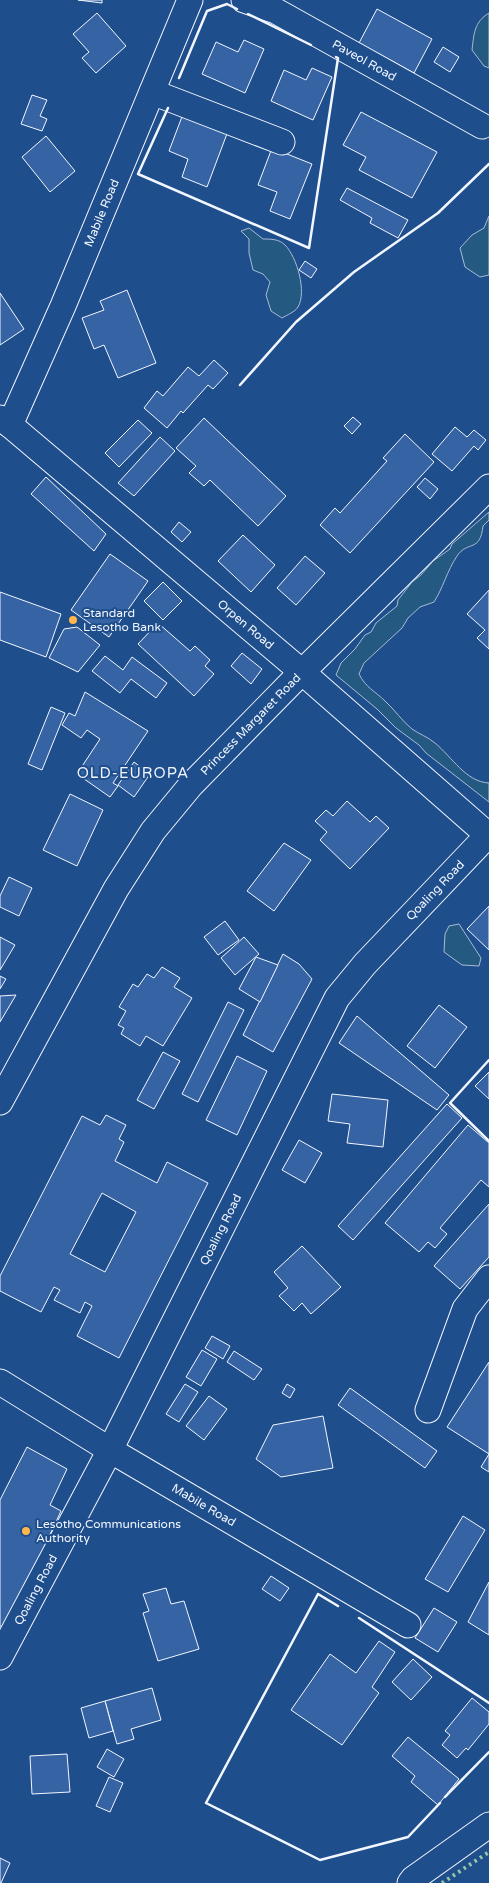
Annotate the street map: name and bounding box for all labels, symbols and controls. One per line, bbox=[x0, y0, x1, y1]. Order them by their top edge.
street label: Paveol Road bbox=[330, 37, 399, 84]
street label: Mabile Road bbox=[81, 177, 122, 249]
street label: Orpen Road bbox=[215, 597, 277, 652]
place label: Standard Lesotho Bank bbox=[83, 606, 161, 634]
marker: Standard Lesotho Bank bbox=[67, 614, 79, 626]
street label: Princess Margaret Road bbox=[198, 671, 303, 778]
district label: OLD-EUROPA bbox=[77, 764, 189, 782]
street label: Qoaling Road bbox=[403, 857, 467, 923]
street label: Qoaling Road bbox=[197, 1192, 244, 1268]
street label: Mabile Road bbox=[169, 1481, 238, 1529]
place label: Lesotho Communications Authority bbox=[36, 1517, 181, 1545]
marker: Lesotho Communications Authority bbox=[20, 1525, 32, 1537]
street label: Qoaling Road bbox=[11, 1552, 60, 1628]

